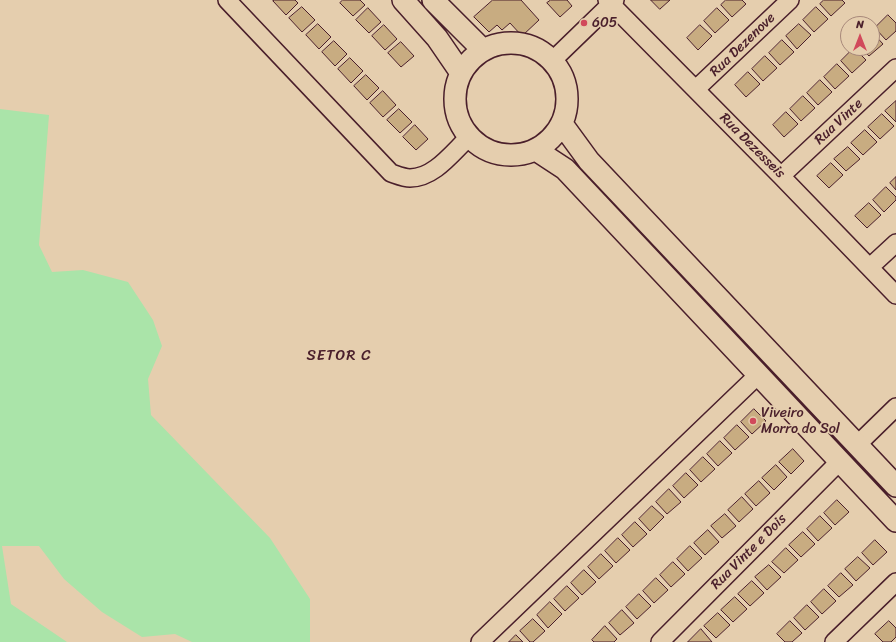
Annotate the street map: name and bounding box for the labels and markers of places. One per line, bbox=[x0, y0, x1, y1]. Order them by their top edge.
place label: 605 bbox=[592, 15, 617, 31]
marker: 605 bbox=[579, 18, 589, 28]
place label: Viveiro Morro do Sol bbox=[761, 405, 840, 438]
marker: Viveiro Morro do Sol bbox=[748, 416, 758, 426]

